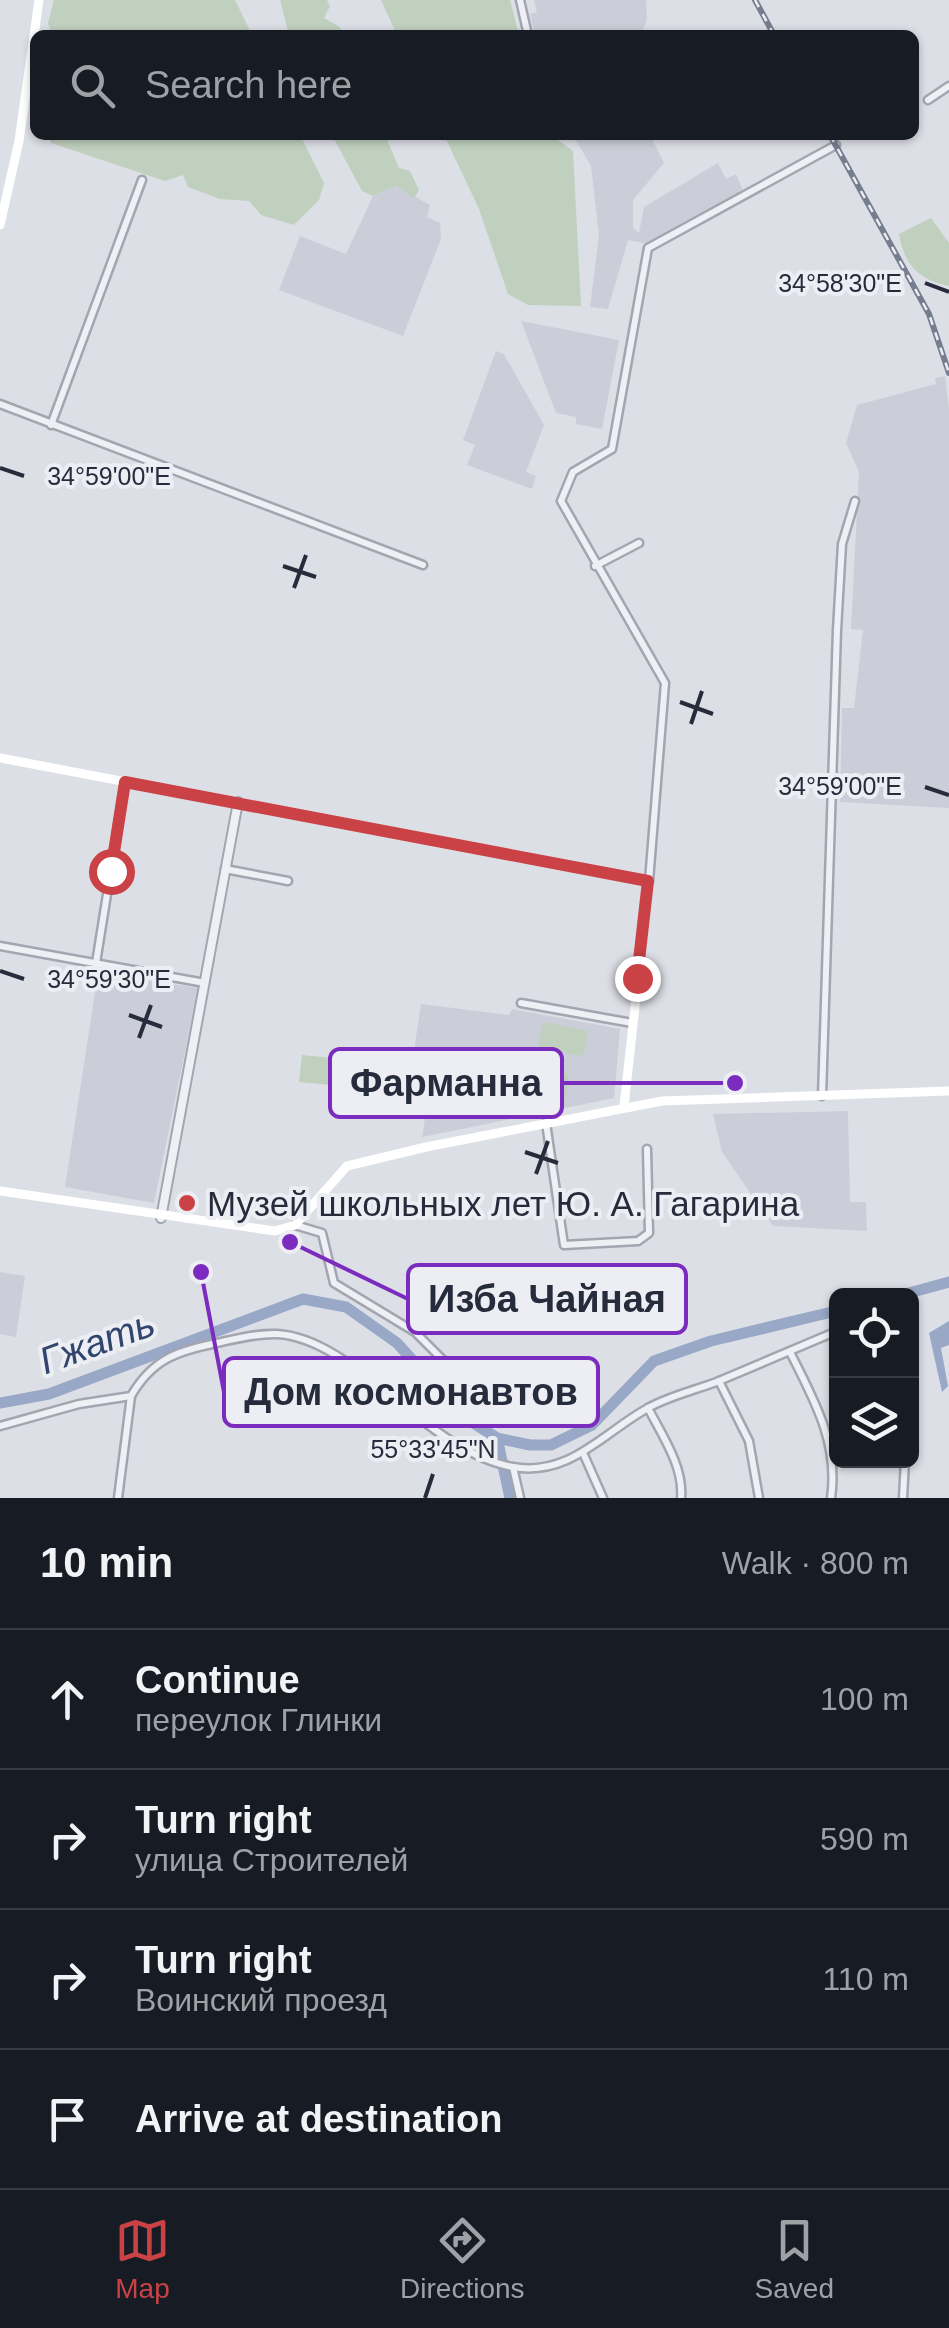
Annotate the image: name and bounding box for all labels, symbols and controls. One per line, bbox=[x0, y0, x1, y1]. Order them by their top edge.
search box bbox=[30, 30, 919, 140]
icon: search bbox=[65, 58, 120, 113]
text: Search here bbox=[145, 64, 352, 106]
text: 34°58'30"E bbox=[778, 269, 902, 297]
text: 34°59'00"E bbox=[47, 462, 171, 490]
text: 34°59'00"E bbox=[778, 772, 902, 800]
route start bbox=[89, 849, 135, 895]
route end bbox=[615, 956, 661, 1002]
text: 34°59'30"E bbox=[47, 965, 171, 993]
callout: Фарманна bbox=[330, 1049, 562, 1117]
text: Фарманна bbox=[350, 1062, 543, 1104]
place label: Музей школьных лет Ю. А. Гагарина bbox=[207, 1184, 800, 1223]
marker: Музей школьных лет Ю. А. Гагарина bbox=[176, 1192, 198, 1214]
callout: Изба Чайная bbox=[408, 1265, 686, 1333]
text: Изба Чайная bbox=[428, 1278, 666, 1320]
map controls bbox=[829, 1288, 919, 1468]
button: locate bbox=[829, 1288, 919, 1378]
water label: Гжать bbox=[34, 1302, 160, 1382]
callout: Дом космонавтов bbox=[224, 1358, 598, 1426]
text: Дом космонавтов bbox=[244, 1371, 578, 1413]
button: layers bbox=[829, 1378, 919, 1468]
text: 55°33'45"N bbox=[370, 1435, 496, 1463]
text: 10 min bbox=[40, 1539, 173, 1586]
text: Walk · 800 m bbox=[722, 1545, 909, 1581]
text: Continue bbox=[135, 1659, 300, 1701]
icon: ahead bbox=[40, 1672, 95, 1727]
text: 100 m bbox=[820, 1681, 909, 1717]
text: переулок Глинки bbox=[135, 1702, 382, 1738]
text: Turn right bbox=[135, 1799, 312, 1841]
icon: right bbox=[40, 1812, 95, 1867]
text: 590 m bbox=[820, 1821, 909, 1857]
text: улица Строителей bbox=[135, 1842, 408, 1878]
text: Turn right bbox=[135, 1939, 312, 1981]
icon: right bbox=[40, 1952, 95, 2007]
text: 110 m bbox=[822, 1961, 909, 1997]
text: Воинский проезд bbox=[135, 1982, 387, 2018]
icon: arrive bbox=[40, 2092, 95, 2147]
text: Arrive at destination bbox=[135, 2098, 502, 2140]
tab: Map bbox=[115, 2213, 170, 2305]
tab: Directions bbox=[400, 2213, 525, 2305]
tab: Saved bbox=[755, 2213, 834, 2305]

